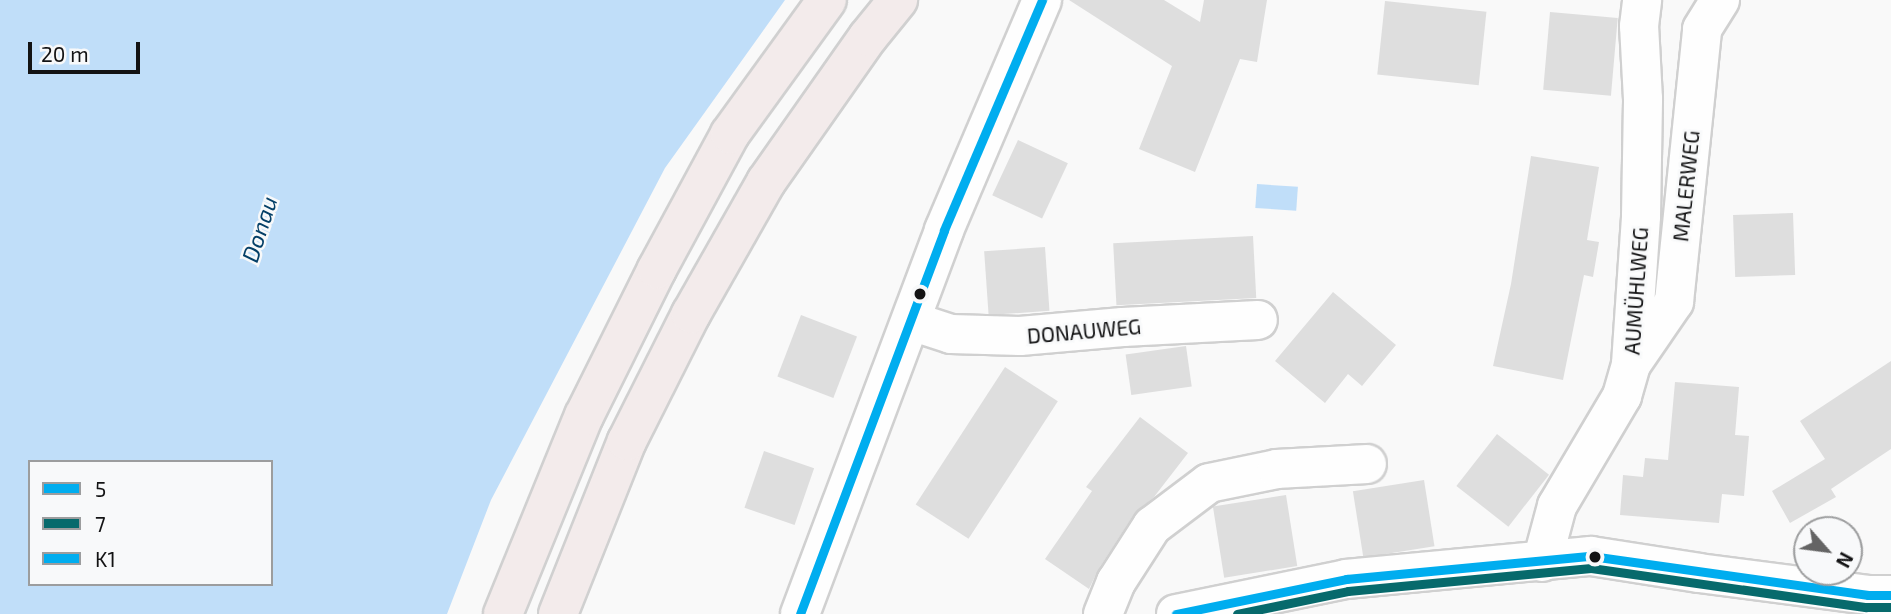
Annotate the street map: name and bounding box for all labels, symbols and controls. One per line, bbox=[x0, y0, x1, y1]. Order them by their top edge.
scale bar bbox=[32, 28, 144, 72]
text: 20 m bbox=[41, 41, 89, 66]
street label: MALERWEG bbox=[1668, 129, 1704, 243]
water label: Donau bbox=[235, 193, 283, 265]
street label: AUMÜHLWEG bbox=[1619, 226, 1653, 356]
unlabelled marker bbox=[913, 287, 927, 301]
street label: DONAUWEG bbox=[1026, 313, 1142, 349]
legend bbox=[28, 460, 273, 586]
text: 5 bbox=[95, 476, 106, 501]
text: 7 bbox=[95, 511, 106, 536]
north arrow bbox=[1793, 516, 1863, 586]
text: K1 bbox=[95, 546, 116, 571]
text: N bbox=[1832, 549, 1859, 572]
unlabelled marker bbox=[1588, 550, 1602, 564]

